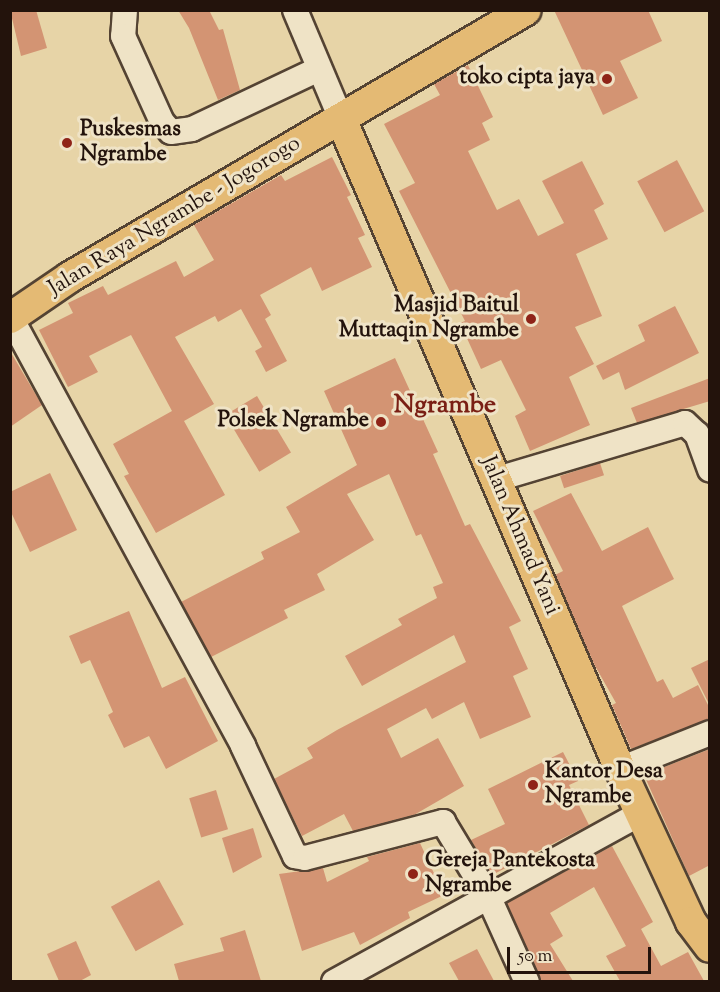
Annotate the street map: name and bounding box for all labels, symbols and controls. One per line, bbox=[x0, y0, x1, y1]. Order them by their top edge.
place label: toko cipta jaya bbox=[460, 66, 595, 92]
marker: toko cipta jaya bbox=[600, 72, 614, 86]
place label: Puskesmas Ngrambe bbox=[80, 117, 181, 168]
street label: Jalan Raya Ngrambe - Jogorogo bbox=[44, 131, 306, 303]
marker: Puskesmas Ngrambe bbox=[58, 134, 76, 152]
place label: Masjid Baitul Muttaqin Ngrambe bbox=[339, 293, 519, 344]
marker: Masjid Baitul Muttaqin Ngrambe bbox=[524, 312, 538, 326]
district label: Ngrambe bbox=[394, 390, 496, 422]
place label: Polsek Ngrambe bbox=[217, 409, 369, 435]
marker: Polsek Ngrambe bbox=[374, 415, 388, 429]
street label: Jalan Ahmad Yani bbox=[474, 453, 564, 619]
place label: Kantor Desa Ngrambe bbox=[545, 759, 663, 810]
marker: Kantor Desa Ngrambe bbox=[526, 778, 540, 792]
place label: Gereja Pantekosta Ngrambe bbox=[425, 848, 595, 900]
marker: Gereja Pantekosta Ngrambe bbox=[406, 867, 420, 881]
scale bar bbox=[510, 935, 654, 973]
text: 50 m bbox=[518, 944, 552, 970]

